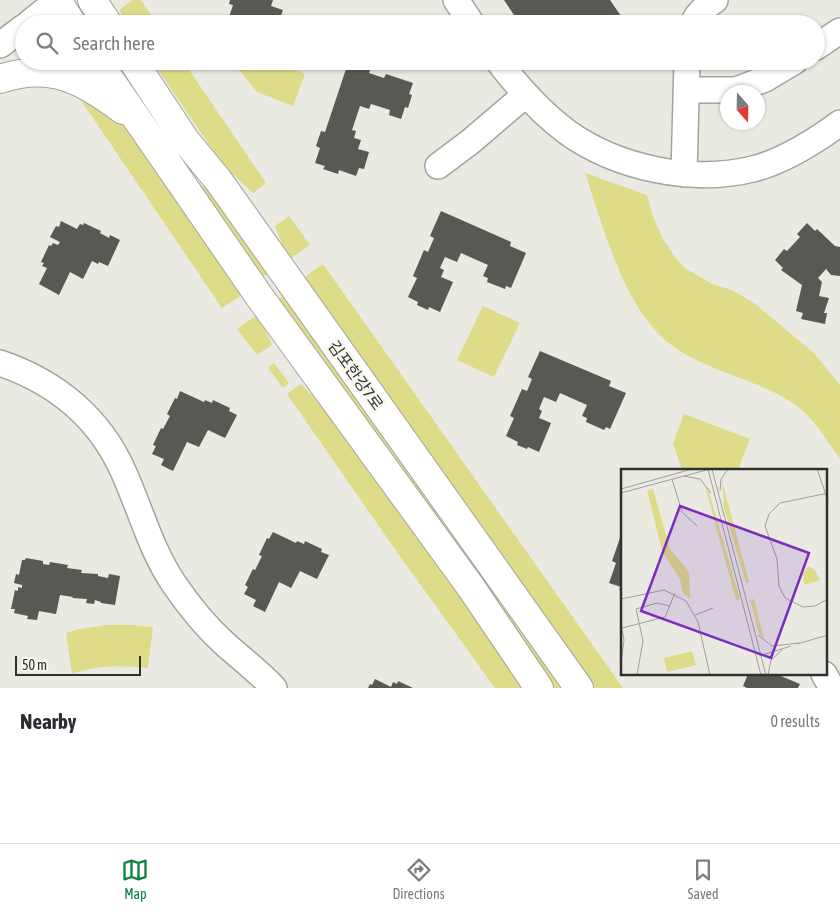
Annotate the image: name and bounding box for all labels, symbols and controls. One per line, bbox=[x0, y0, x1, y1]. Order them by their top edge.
search box bbox=[15, 15, 825, 70]
icon: search bbox=[33, 29, 61, 57]
text: Search here bbox=[73, 32, 155, 54]
north arrow bbox=[720, 85, 765, 130]
street label: 김포한강7로 bbox=[325, 337, 387, 413]
inset map bbox=[621, 469, 828, 676]
scale bar bbox=[15, 653, 141, 676]
text: 50 m bbox=[22, 657, 47, 673]
text: Nearby bbox=[20, 709, 76, 733]
text: 0 results bbox=[770, 712, 820, 730]
tab: Map bbox=[121, 856, 149, 902]
tab: Directions bbox=[392, 856, 445, 902]
tab: Saved bbox=[688, 856, 719, 902]

